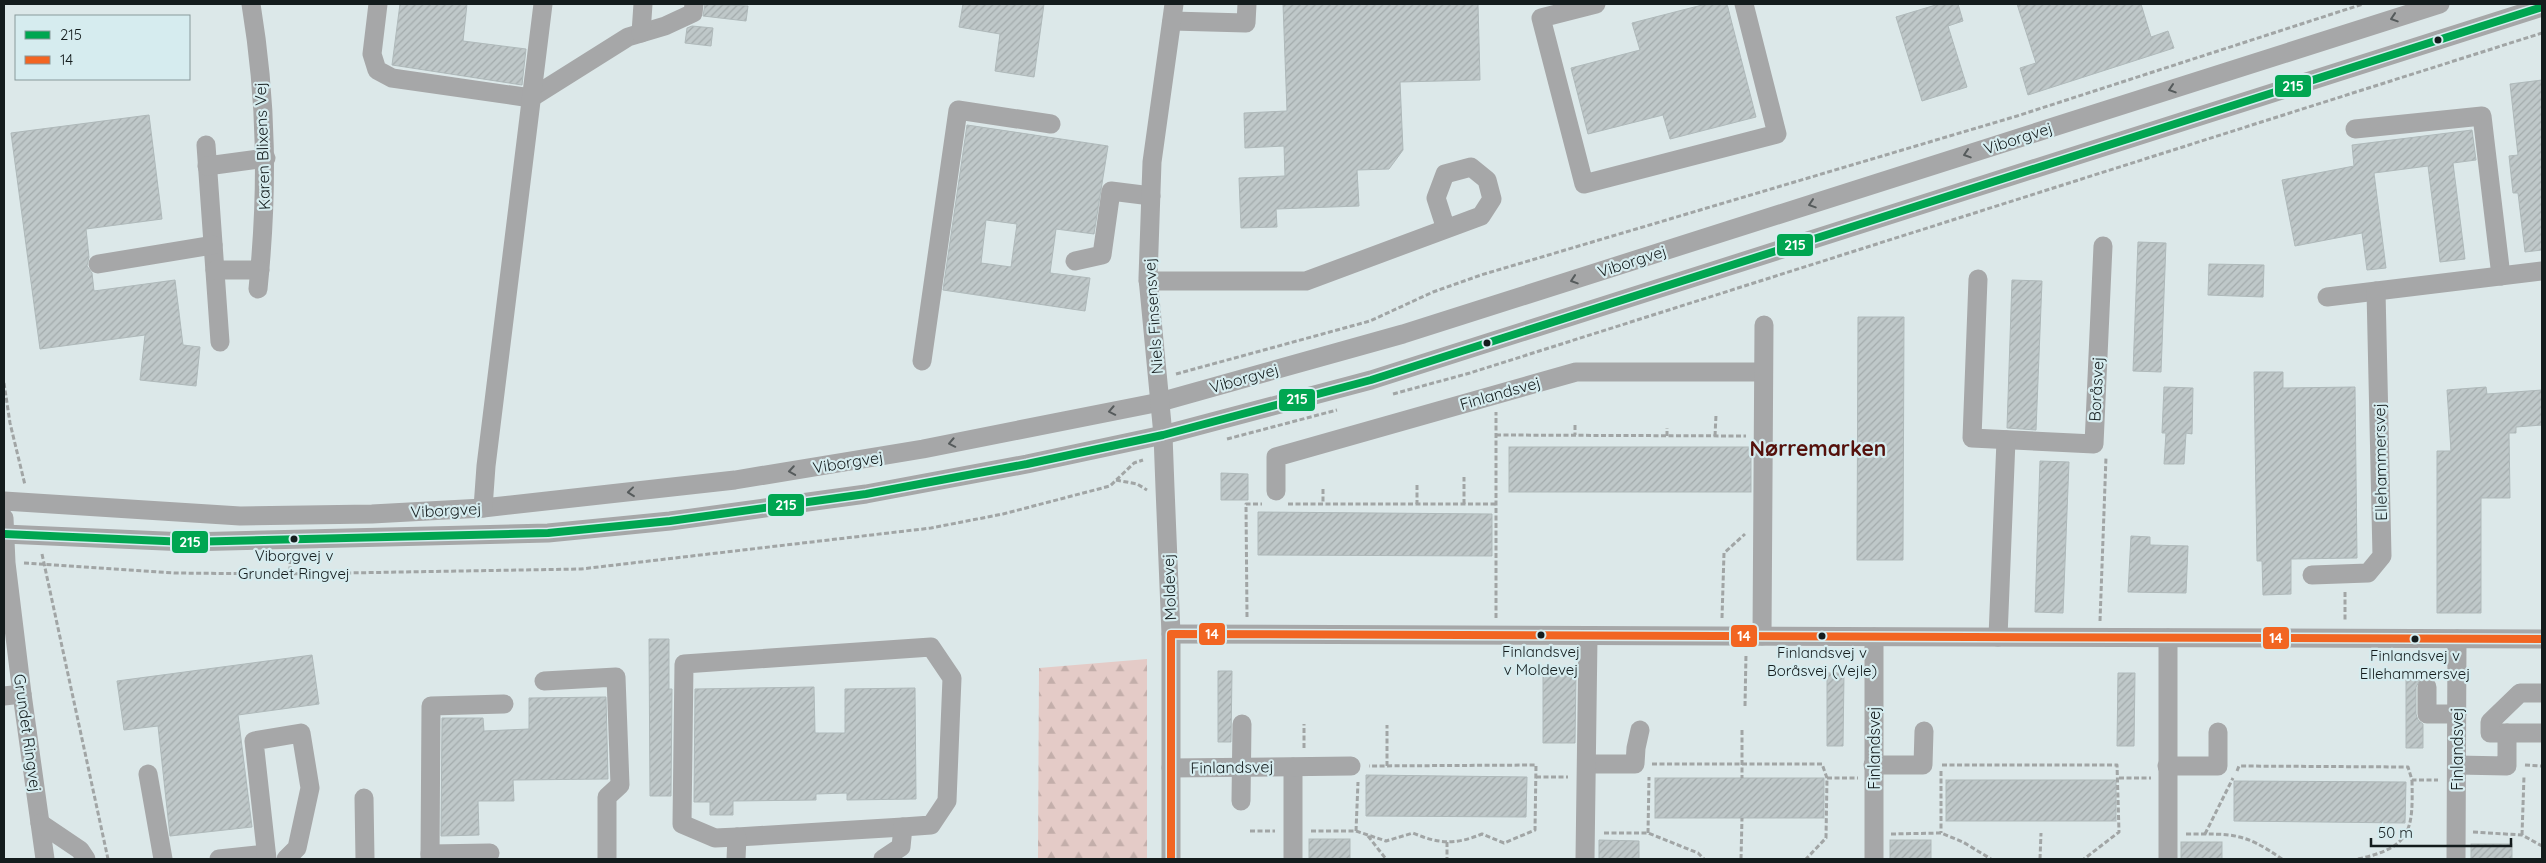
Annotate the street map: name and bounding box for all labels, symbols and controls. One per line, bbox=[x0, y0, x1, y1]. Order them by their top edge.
one-way arrow bbox=[2390, 13, 2399, 23]
legend bbox=[15, 15, 190, 80]
text: 215 bbox=[60, 25, 82, 44]
unlabelled marker bbox=[2433, 35, 2443, 45]
text: 14 bbox=[60, 50, 73, 69]
line badge: 215 bbox=[2274, 74, 2312, 98]
text: 215 bbox=[2282, 77, 2304, 95]
street label: Karen Blixens Vej bbox=[250, 82, 274, 210]
one-way arrow bbox=[2168, 83, 2177, 93]
street label: Viborgvej bbox=[1981, 118, 2055, 158]
one-way arrow bbox=[1963, 149, 1972, 159]
one-way arrow bbox=[1809, 198, 1817, 208]
line badge: 215 bbox=[1776, 233, 1814, 257]
text: 215 bbox=[1784, 236, 1806, 254]
street label: Viborgvej bbox=[1595, 241, 1669, 281]
street label: Niels Finsensvej bbox=[1139, 257, 1167, 375]
one-way arrow bbox=[1570, 274, 1579, 284]
unlabelled marker bbox=[1482, 338, 1492, 348]
street label: Boråsvej bbox=[2084, 356, 2108, 422]
street label: Viborgvej bbox=[1207, 359, 1281, 397]
street label: Finlandsvej bbox=[1457, 372, 1543, 414]
line badge: 215 bbox=[1278, 388, 1316, 412]
text: 215 bbox=[1286, 390, 1308, 408]
street label: Ellehammersvej bbox=[2369, 403, 2391, 521]
one-way arrow bbox=[1107, 406, 1116, 416]
district label: Nørremarken bbox=[1750, 435, 1886, 461]
one-way arrow bbox=[948, 438, 957, 448]
street label: Viborgvej bbox=[811, 447, 885, 477]
one-way arrow bbox=[788, 465, 797, 475]
one-way arrow bbox=[627, 486, 635, 497]
line badge: 215 bbox=[767, 493, 805, 517]
text: 215 bbox=[775, 496, 797, 514]
street label: Viborgvej bbox=[410, 498, 482, 522]
line badge: 215 bbox=[171, 530, 209, 554]
text: 215 bbox=[179, 533, 201, 551]
marker: Viborgvej v Grundet Ringvej bbox=[289, 534, 299, 544]
place label: Viborgvej v Grundet Ringvej bbox=[238, 546, 350, 583]
street label: Moldevej bbox=[1158, 553, 1180, 621]
line badge: 14 bbox=[1198, 622, 1226, 646]
line badge: 14 bbox=[1730, 624, 1758, 648]
text: 14 bbox=[1205, 625, 1219, 643]
line badge: 14 bbox=[2262, 626, 2290, 650]
text: 14 bbox=[1737, 627, 1751, 645]
text: 14 bbox=[2269, 629, 2283, 647]
marker: Finlandsvej v Moldevej bbox=[1536, 630, 1546, 640]
marker: Finlandsvej v Boråsvej (Vejle) bbox=[1817, 631, 1827, 641]
marker: Finlandsvej v Ellehammersvej bbox=[2410, 634, 2420, 644]
place label: Finlandsvej v Moldevej bbox=[1502, 642, 1580, 679]
place label: Finlandsvej v Boråsvej (Vejle) bbox=[1767, 643, 1877, 680]
place label: Finlandsvej v Ellehammersvej bbox=[2360, 646, 2470, 683]
street label: Grundet Ringvej bbox=[10, 673, 46, 793]
street label: Finlandsvej bbox=[1864, 706, 1884, 790]
street label: Finlandsvej bbox=[2447, 707, 2467, 791]
street label: Finlandsvej bbox=[1190, 756, 1274, 778]
scale bar bbox=[2371, 816, 2511, 848]
text: 50 m bbox=[2378, 823, 2413, 842]

